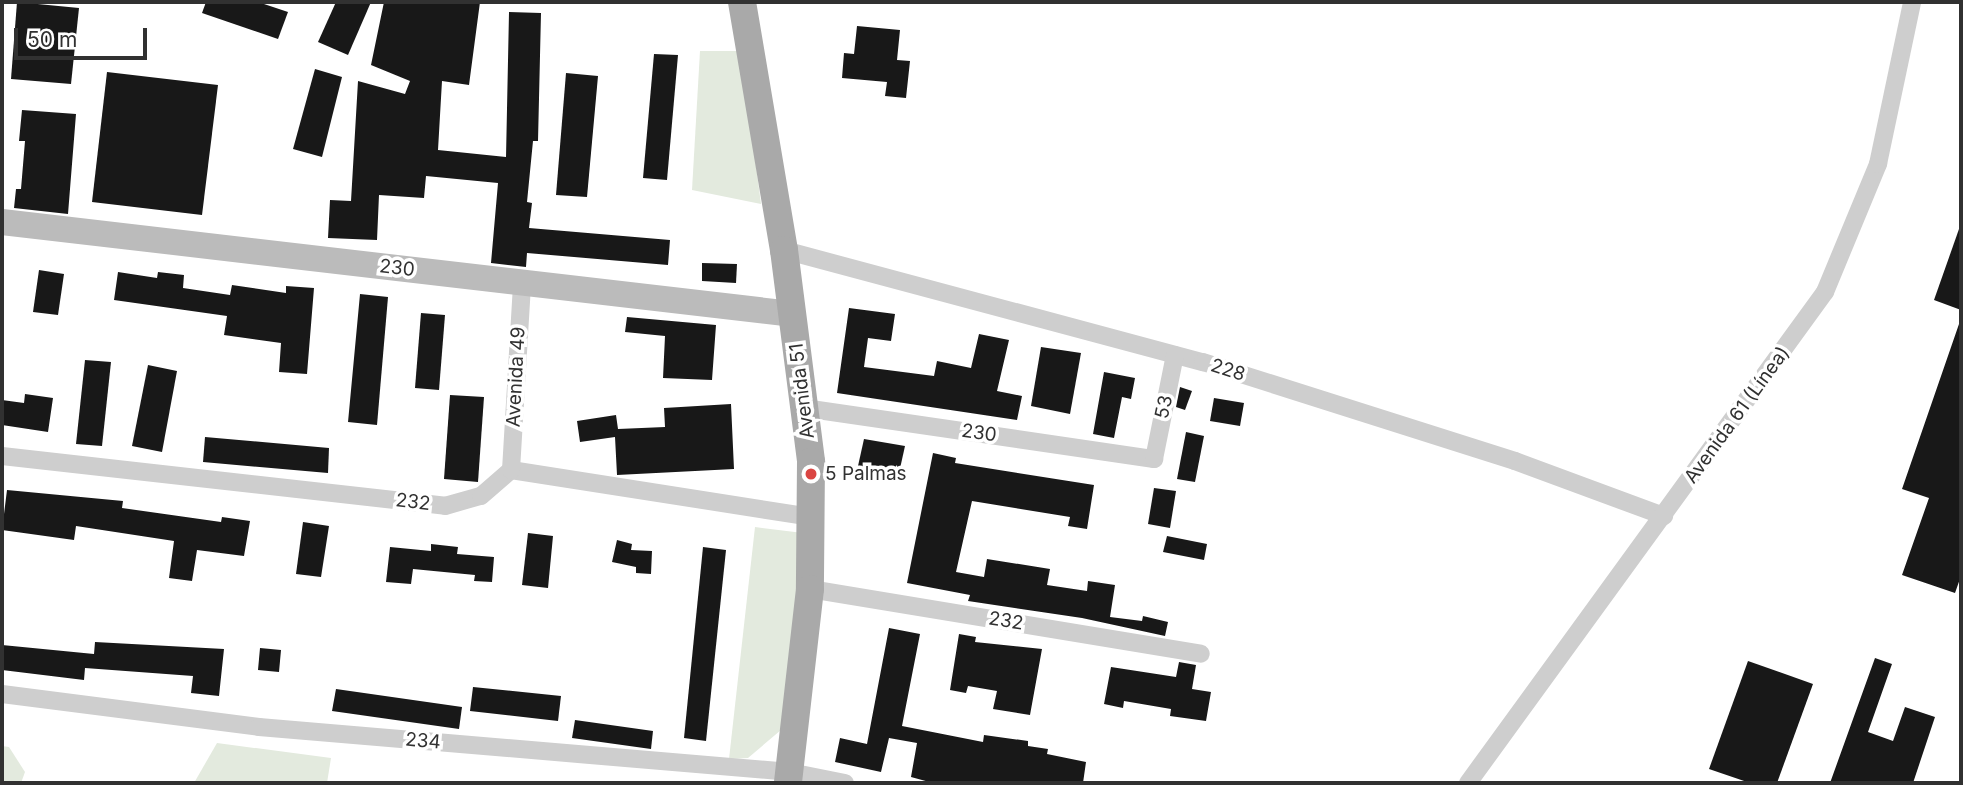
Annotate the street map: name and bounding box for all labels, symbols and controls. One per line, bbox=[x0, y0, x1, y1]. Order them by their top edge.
scale bar bbox=[18, 14, 150, 58]
text: 50 m bbox=[27, 27, 77, 52]
street label: 230 bbox=[378, 255, 416, 281]
street label: Avenida 49 bbox=[502, 326, 530, 428]
street label: Avenida 51 bbox=[785, 342, 819, 440]
street label: Avenida 61 (Línea) bbox=[1680, 342, 1794, 488]
street label: 228 bbox=[1208, 354, 1248, 386]
street label: 53 bbox=[1150, 393, 1178, 421]
street label: 230 bbox=[960, 419, 998, 447]
place label: 5 Palmas bbox=[825, 463, 907, 485]
marker: 5 Palmas bbox=[803, 466, 819, 482]
street label: 232 bbox=[394, 489, 432, 515]
street label: 232 bbox=[987, 607, 1025, 635]
street label: 234 bbox=[404, 728, 442, 754]

